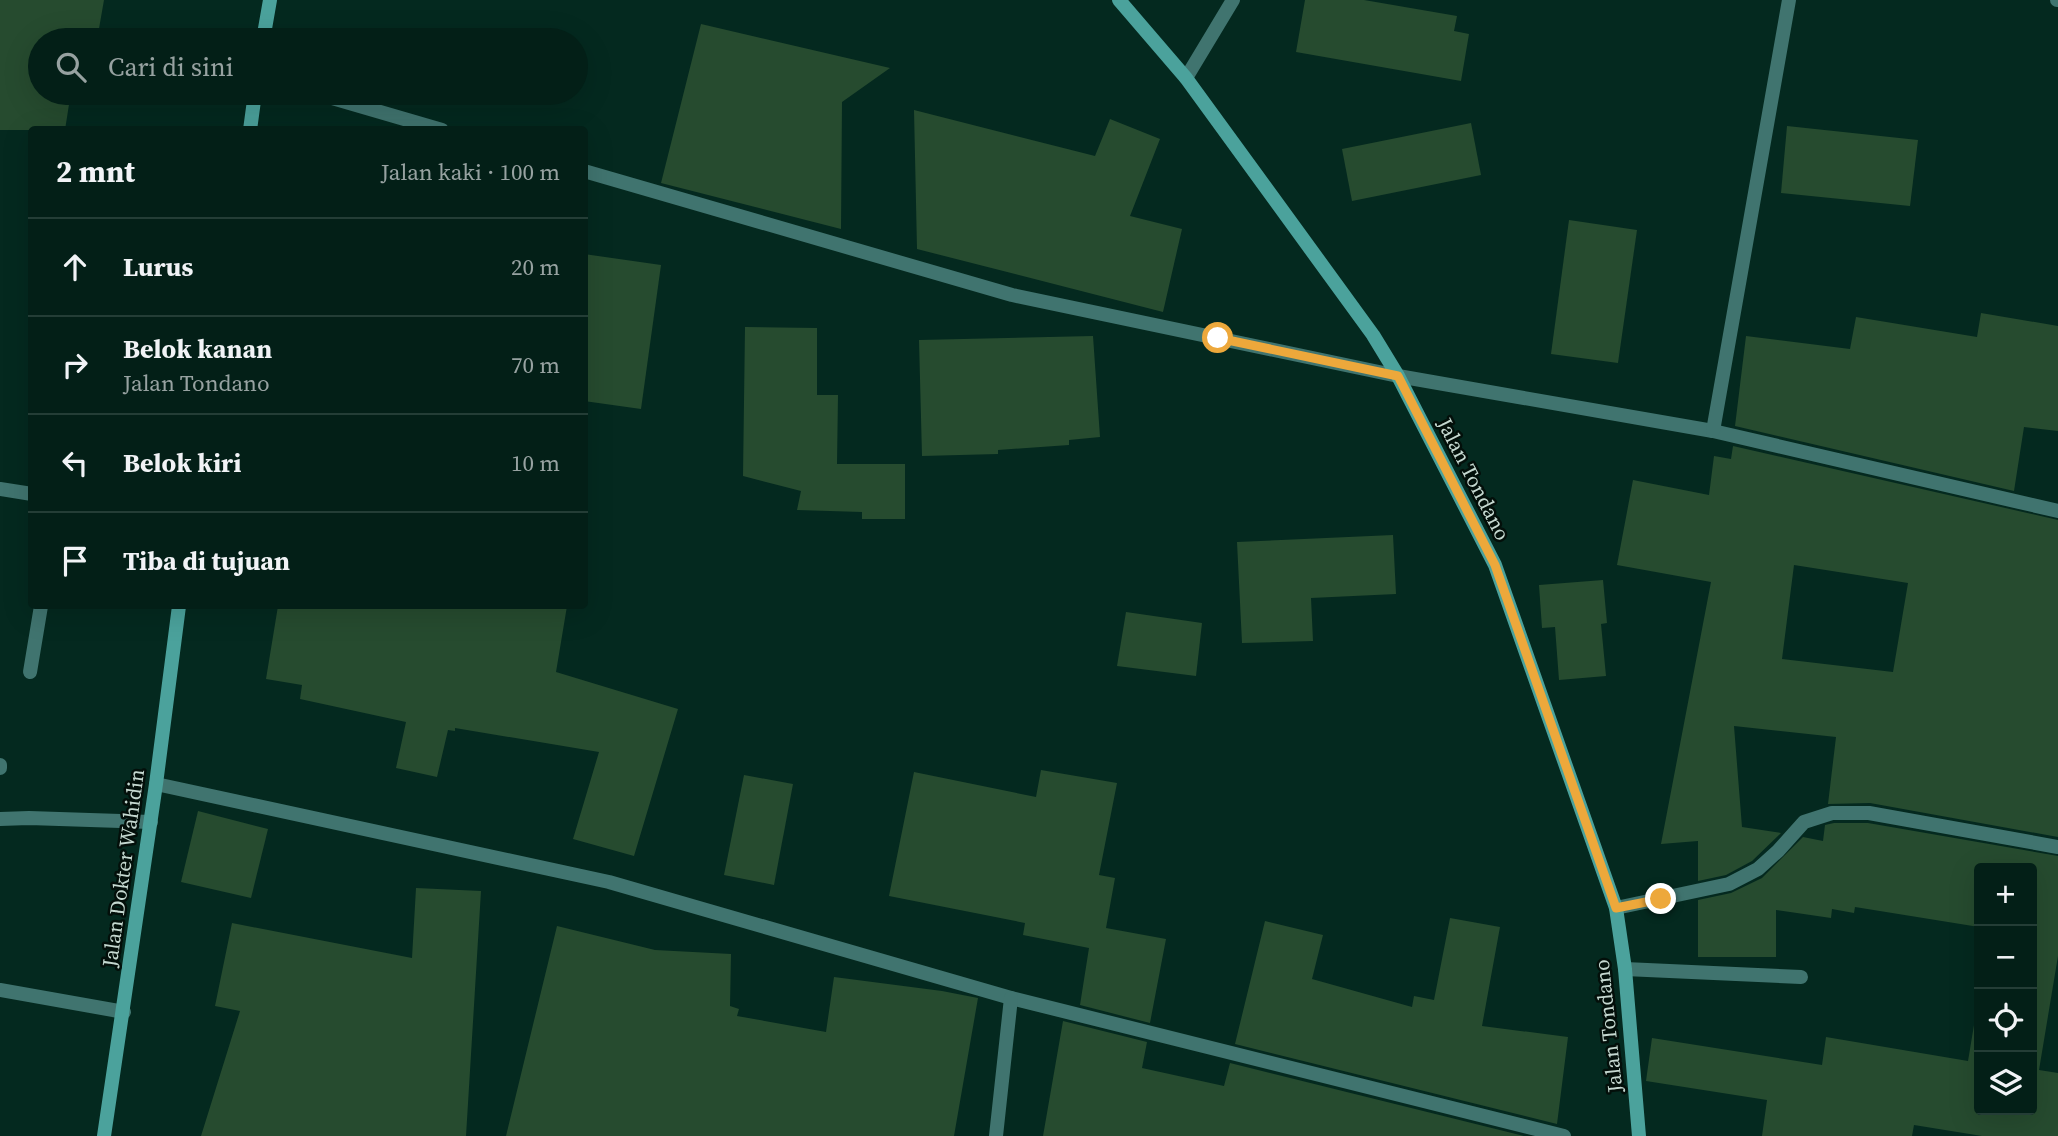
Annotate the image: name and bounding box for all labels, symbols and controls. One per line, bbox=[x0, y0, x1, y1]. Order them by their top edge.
search box bbox=[28, 28, 588, 105]
icon: search bbox=[52, 48, 90, 86]
text: Cari di sini bbox=[108, 49, 233, 85]
text: 2 mnt bbox=[56, 151, 135, 192]
text: Jalan kaki · 100 m bbox=[381, 156, 560, 188]
icon: ahead bbox=[56, 248, 94, 286]
text: Lurus bbox=[123, 249, 193, 285]
text: 20 m bbox=[511, 251, 560, 283]
route start bbox=[1202, 322, 1233, 353]
text: Belok kanan bbox=[123, 331, 272, 367]
icon: right bbox=[56, 346, 94, 384]
text: 70 m bbox=[511, 349, 560, 381]
text: Jalan Tondano bbox=[123, 367, 270, 399]
street label: Jalan Tondano bbox=[1430, 412, 1517, 545]
icon: left bbox=[56, 444, 94, 482]
text: Belok kiri bbox=[123, 445, 241, 481]
text: 10 m bbox=[511, 447, 560, 479]
icon: arrive bbox=[56, 542, 94, 580]
text: Tiba di tujuan bbox=[123, 543, 290, 579]
street label: Jalan Dokter Wahidin bbox=[95, 767, 151, 970]
map controls bbox=[1974, 863, 2037, 1115]
button: + bbox=[1974, 863, 2037, 926]
route end bbox=[1645, 883, 1676, 914]
button: − bbox=[1974, 926, 2037, 989]
street label: Jalan Tondano bbox=[1587, 958, 1630, 1095]
button: locate bbox=[1974, 989, 2037, 1052]
button: layers bbox=[1974, 1052, 2037, 1115]

